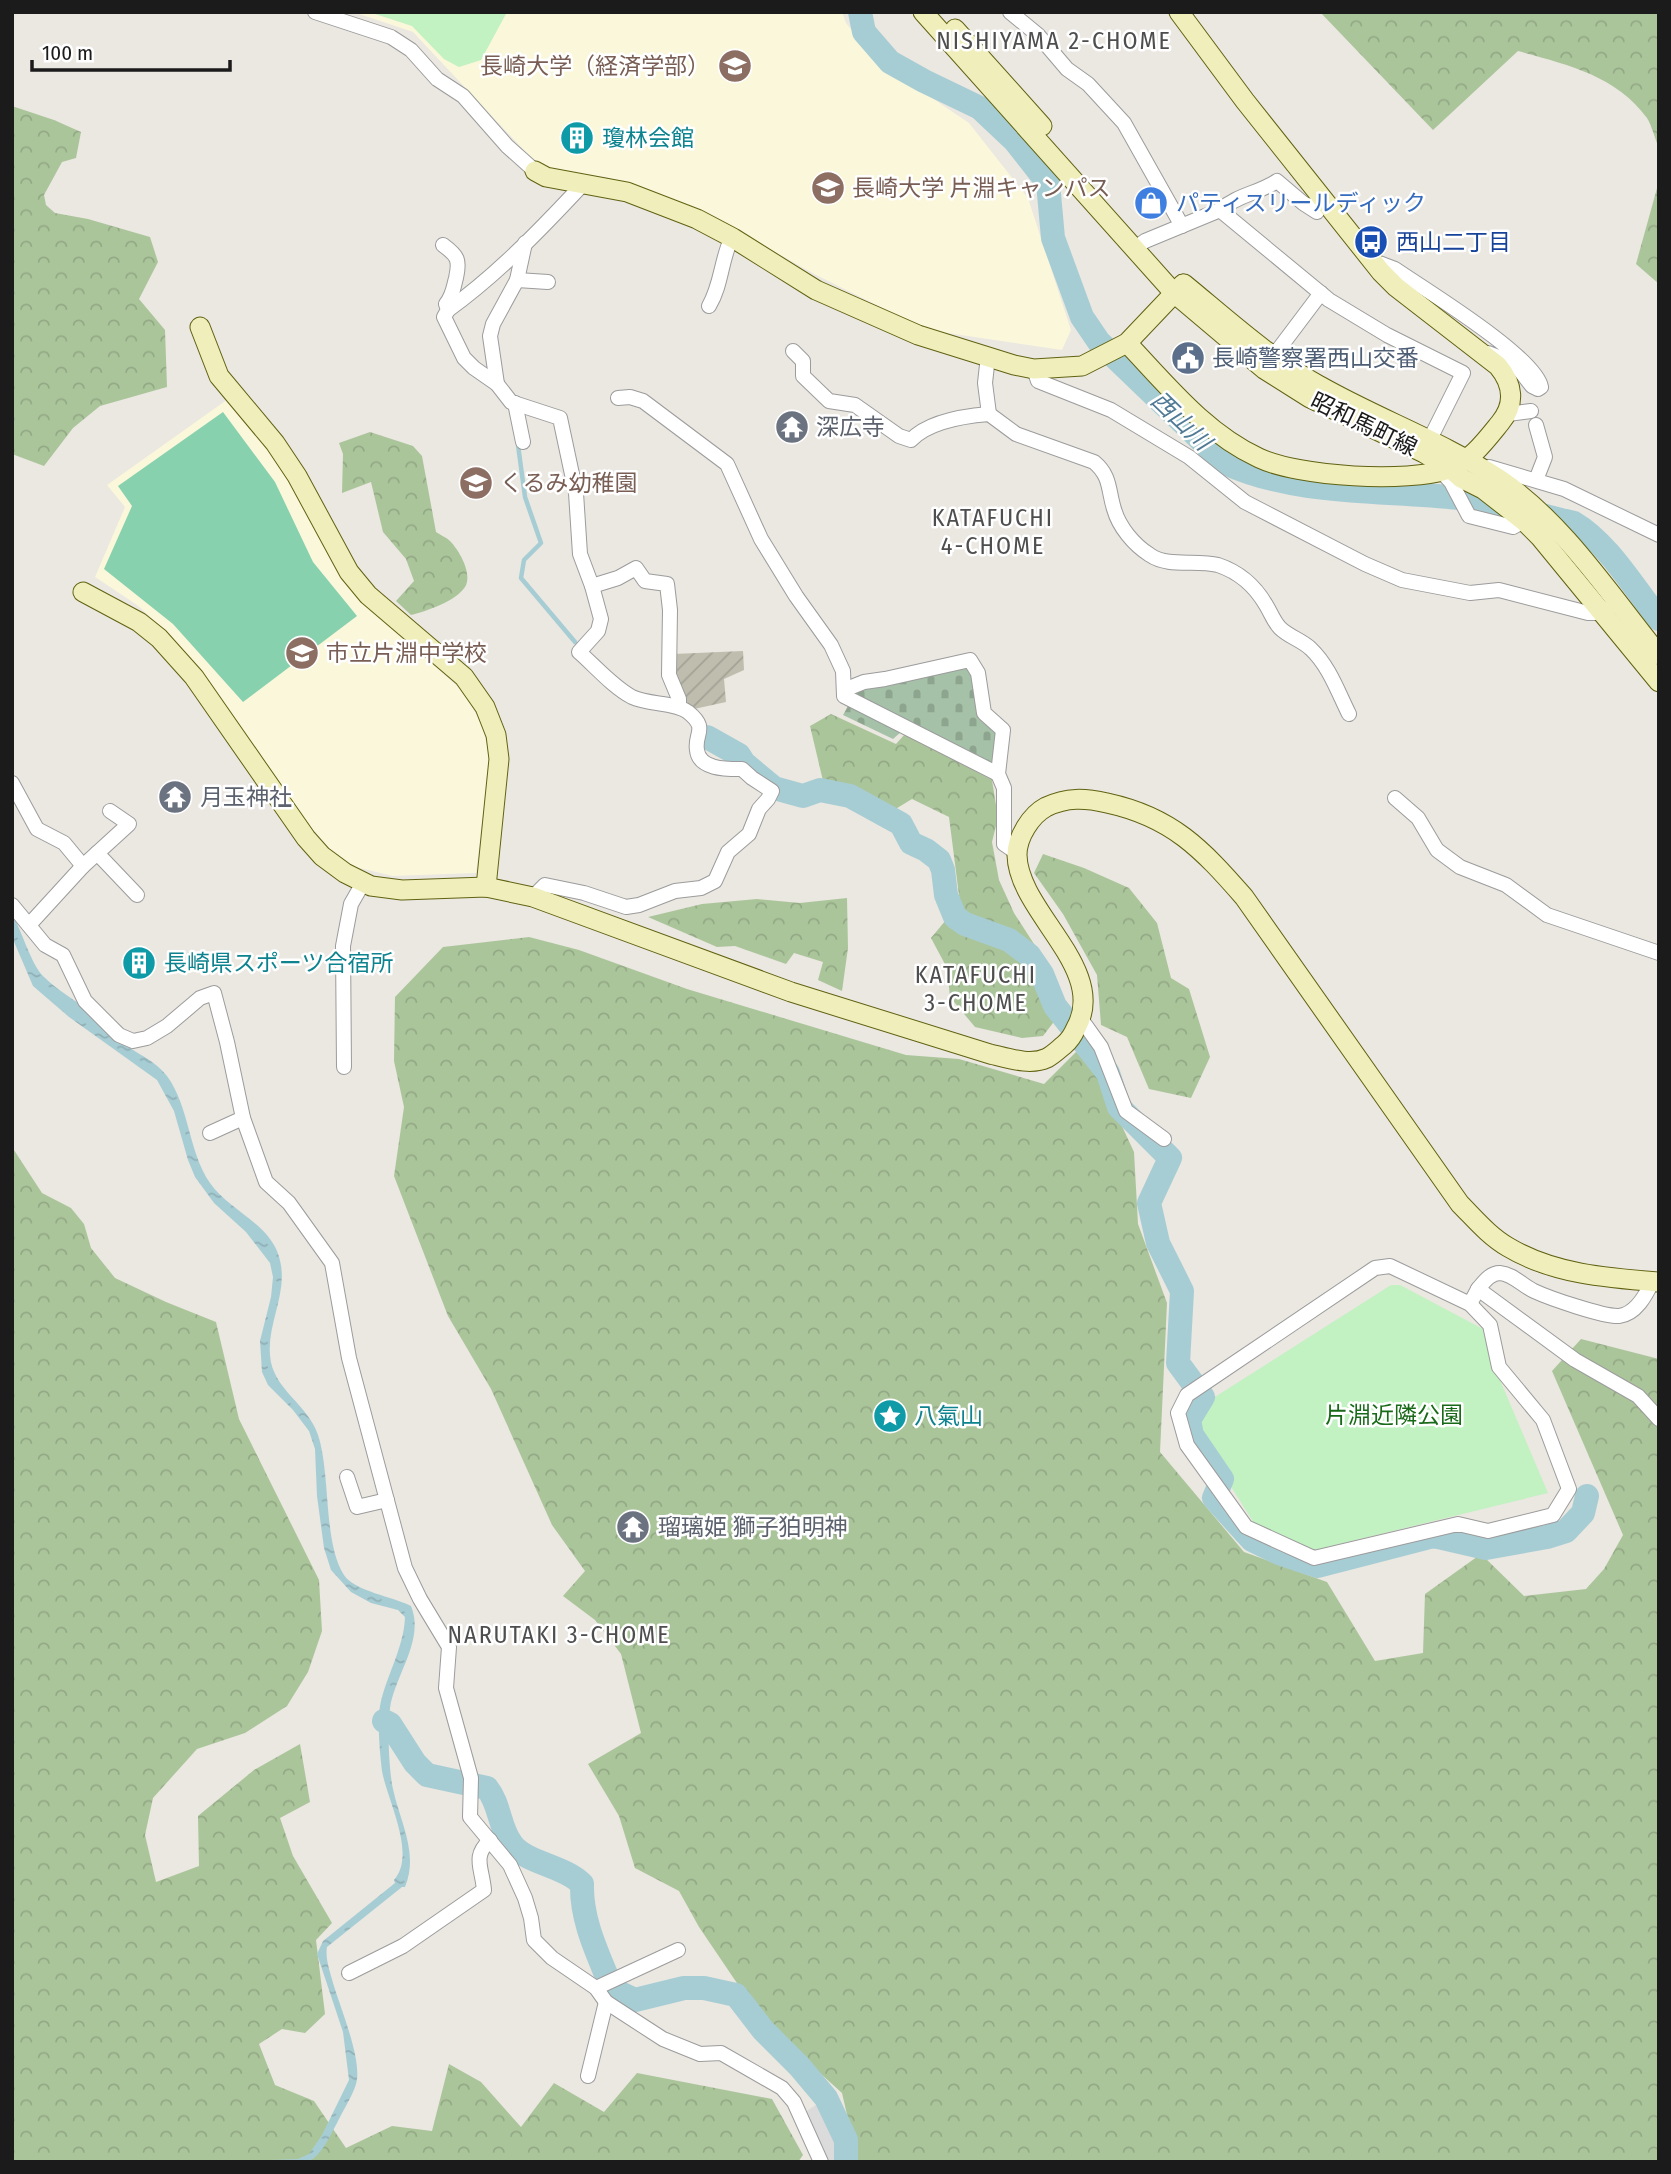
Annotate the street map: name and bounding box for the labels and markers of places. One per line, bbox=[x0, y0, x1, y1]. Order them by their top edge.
school or university icon: 長崎大学（経済学部） bbox=[716, 47, 754, 85]
place label: 長崎大学（経済学部） bbox=[480, 52, 710, 80]
building icon: 瓊林会館 bbox=[558, 119, 596, 157]
place label: 瓊林会館 bbox=[602, 124, 694, 152]
school or university icon: 長崎大学 片淵キャンパス bbox=[809, 169, 847, 207]
place label: 長崎大学 片淵キャンパス bbox=[852, 174, 1110, 202]
shop icon: パティスリールディック bbox=[1132, 184, 1170, 222]
place label: パティスリールディック bbox=[1176, 189, 1426, 217]
bus stop icon: 西山二丁目 bbox=[1352, 223, 1390, 261]
place label: 西山二丁目 bbox=[1396, 228, 1511, 256]
public building icon: 長崎警察署西山交番 bbox=[1169, 339, 1207, 377]
place label: 長崎警察署西山交番 bbox=[1212, 344, 1419, 372]
temple icon: 深広寺 bbox=[773, 408, 811, 446]
place label: 深広寺 bbox=[816, 413, 885, 441]
school or university icon: くるみ幼稚園 bbox=[457, 464, 495, 502]
place label: くるみ幼稚園 bbox=[500, 469, 638, 497]
school or university icon: 市立片淵中学校 bbox=[283, 634, 321, 672]
place label: 市立片淵中学校 bbox=[326, 639, 487, 667]
temple icon: 月玉神社 bbox=[156, 778, 194, 816]
place label: 月玉神社 bbox=[200, 783, 292, 811]
building icon: 長崎県スポーツ合宿所 bbox=[120, 944, 158, 982]
place label: 長崎県スポーツ合宿所 bbox=[164, 949, 394, 977]
place icon: 八氣山 bbox=[871, 1397, 909, 1435]
place label: 八氣山 bbox=[914, 1402, 983, 1430]
temple icon: 瑠璃姫 獅子狛明神 bbox=[614, 1508, 652, 1546]
place label: 瑠璃姫 獅子狛明神 bbox=[658, 1513, 847, 1541]

